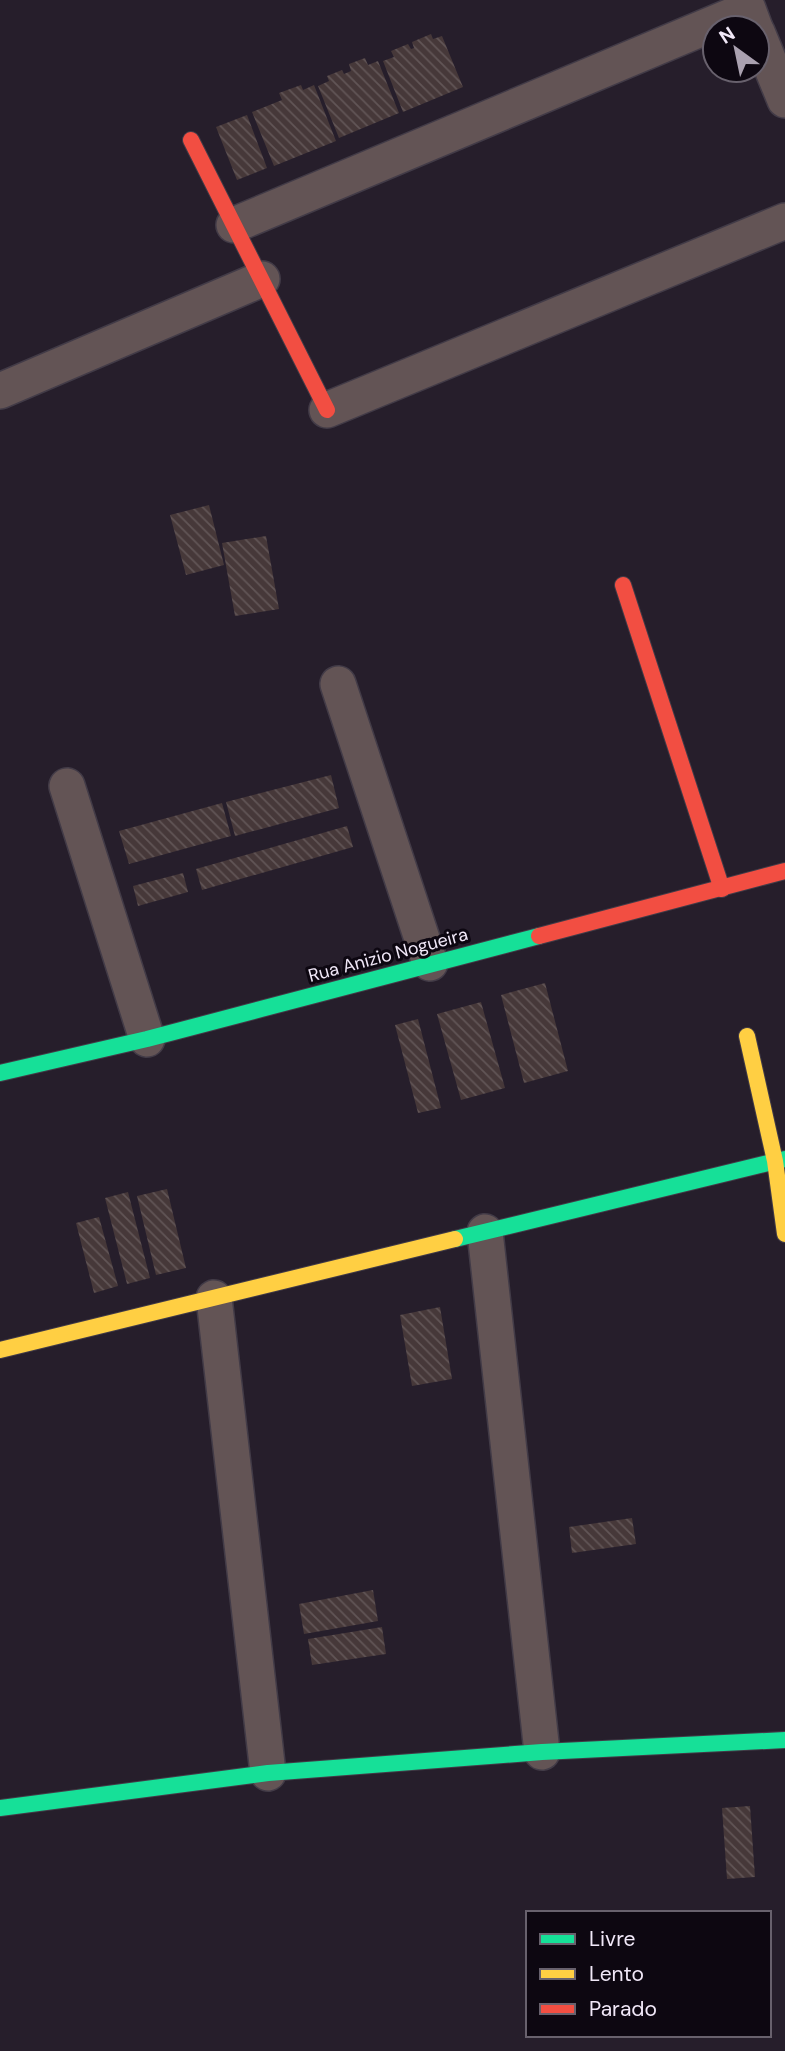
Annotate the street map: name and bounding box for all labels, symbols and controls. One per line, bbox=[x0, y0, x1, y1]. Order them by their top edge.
north arrow bbox=[701, 14, 771, 84]
text: N bbox=[714, 21, 740, 49]
street label: Rua Anizio Nogueira bbox=[306, 922, 470, 988]
legend bbox=[526, 1911, 771, 2037]
text: Livre bbox=[589, 1925, 636, 1953]
text: Lento bbox=[589, 1960, 644, 1988]
text: Parado bbox=[589, 1995, 657, 2023]

